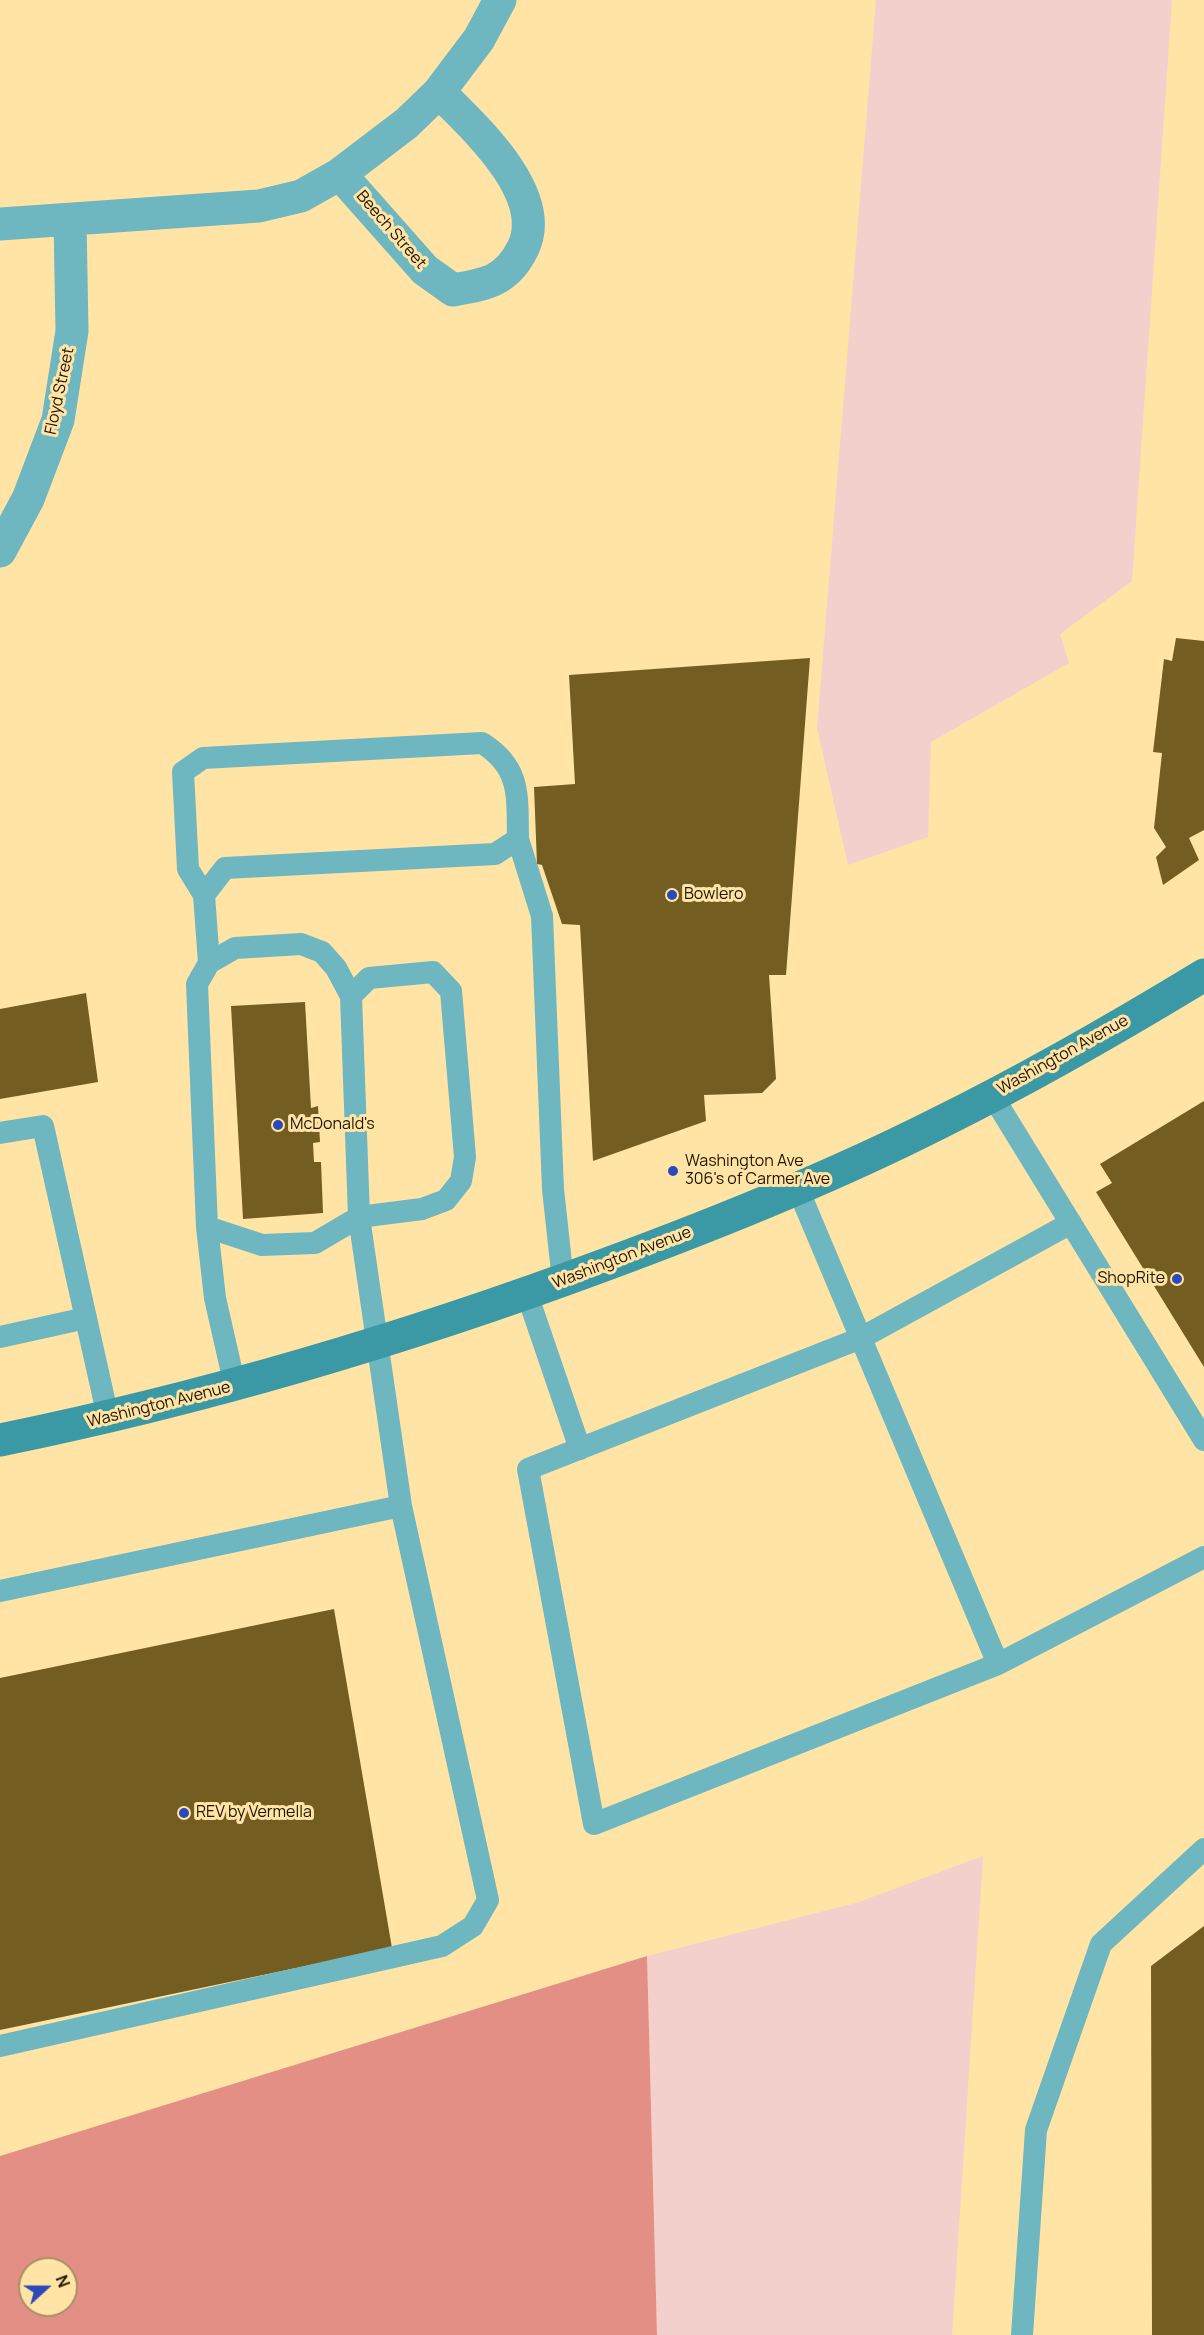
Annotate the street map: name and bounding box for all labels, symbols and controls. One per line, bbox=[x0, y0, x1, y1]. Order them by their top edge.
street label: Beech Street bbox=[352, 187, 430, 273]
street label: Floyd Street bbox=[41, 346, 79, 436]
place label: Bowlero bbox=[684, 885, 743, 905]
marker: Bowlero bbox=[665, 888, 679, 902]
street label: Washington Avenue bbox=[994, 1011, 1132, 1099]
place label: McDonald's bbox=[290, 1115, 375, 1135]
marker: McDonald's bbox=[271, 1118, 285, 1132]
place label: Washington Ave 306's of Carmer Ave bbox=[685, 1152, 830, 1190]
marker: Washington Ave 306's of Carmer Ave bbox=[666, 1164, 680, 1178]
street label: Washington Avenue bbox=[550, 1223, 694, 1293]
place label: ShopRite bbox=[1097, 1269, 1165, 1289]
marker: ShopRite bbox=[1170, 1272, 1184, 1286]
street label: Washington Avenue bbox=[85, 1378, 233, 1432]
place label: REV by Vermella bbox=[196, 1803, 312, 1823]
marker: REV by Vermella bbox=[177, 1806, 191, 1820]
north arrow bbox=[18, 2257, 78, 2317]
text: N bbox=[51, 2272, 75, 2291]

